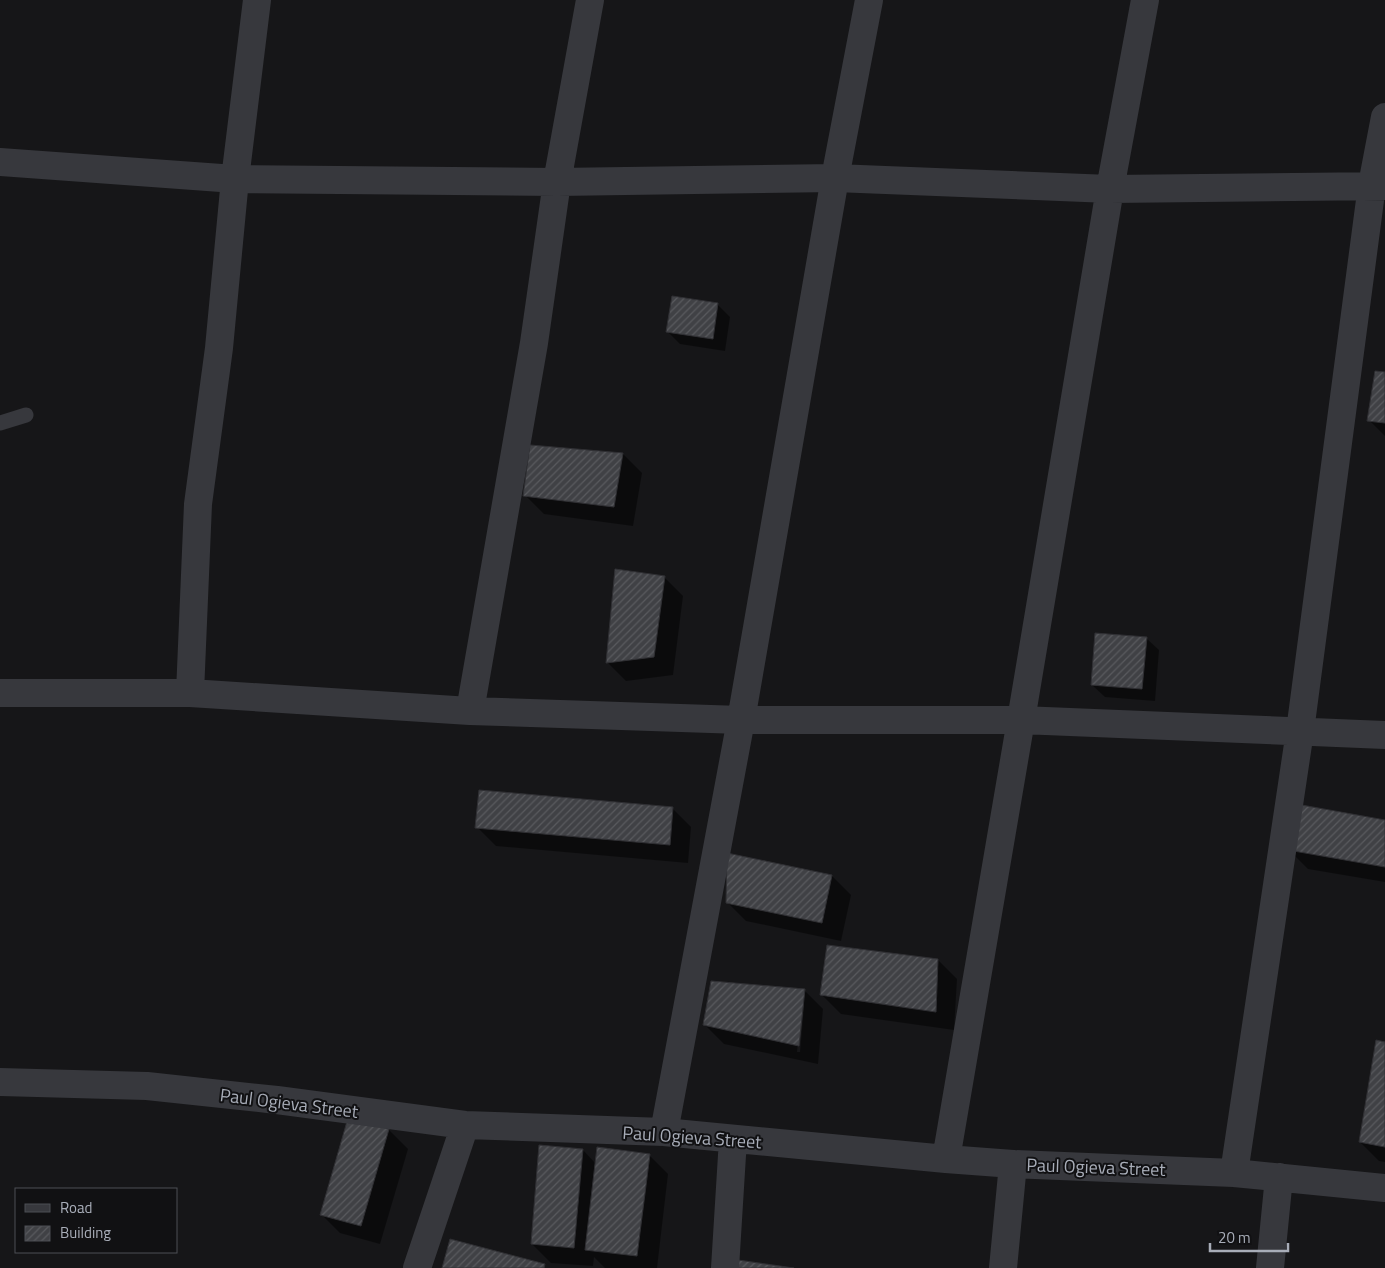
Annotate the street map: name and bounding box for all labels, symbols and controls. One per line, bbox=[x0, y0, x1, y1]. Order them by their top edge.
street label: Paul Ogieva Street bbox=[218, 1081, 360, 1125]
street label: Paul Ogieva Street bbox=[622, 1119, 763, 1155]
street label: Paul Ogieva Street bbox=[1026, 1151, 1167, 1183]
legend bbox=[15, 1188, 178, 1253]
text: Road bbox=[60, 1196, 92, 1219]
scale bar bbox=[1210, 1220, 1288, 1252]
text: Building bbox=[60, 1221, 111, 1244]
text: 20 m bbox=[1218, 1226, 1251, 1249]

